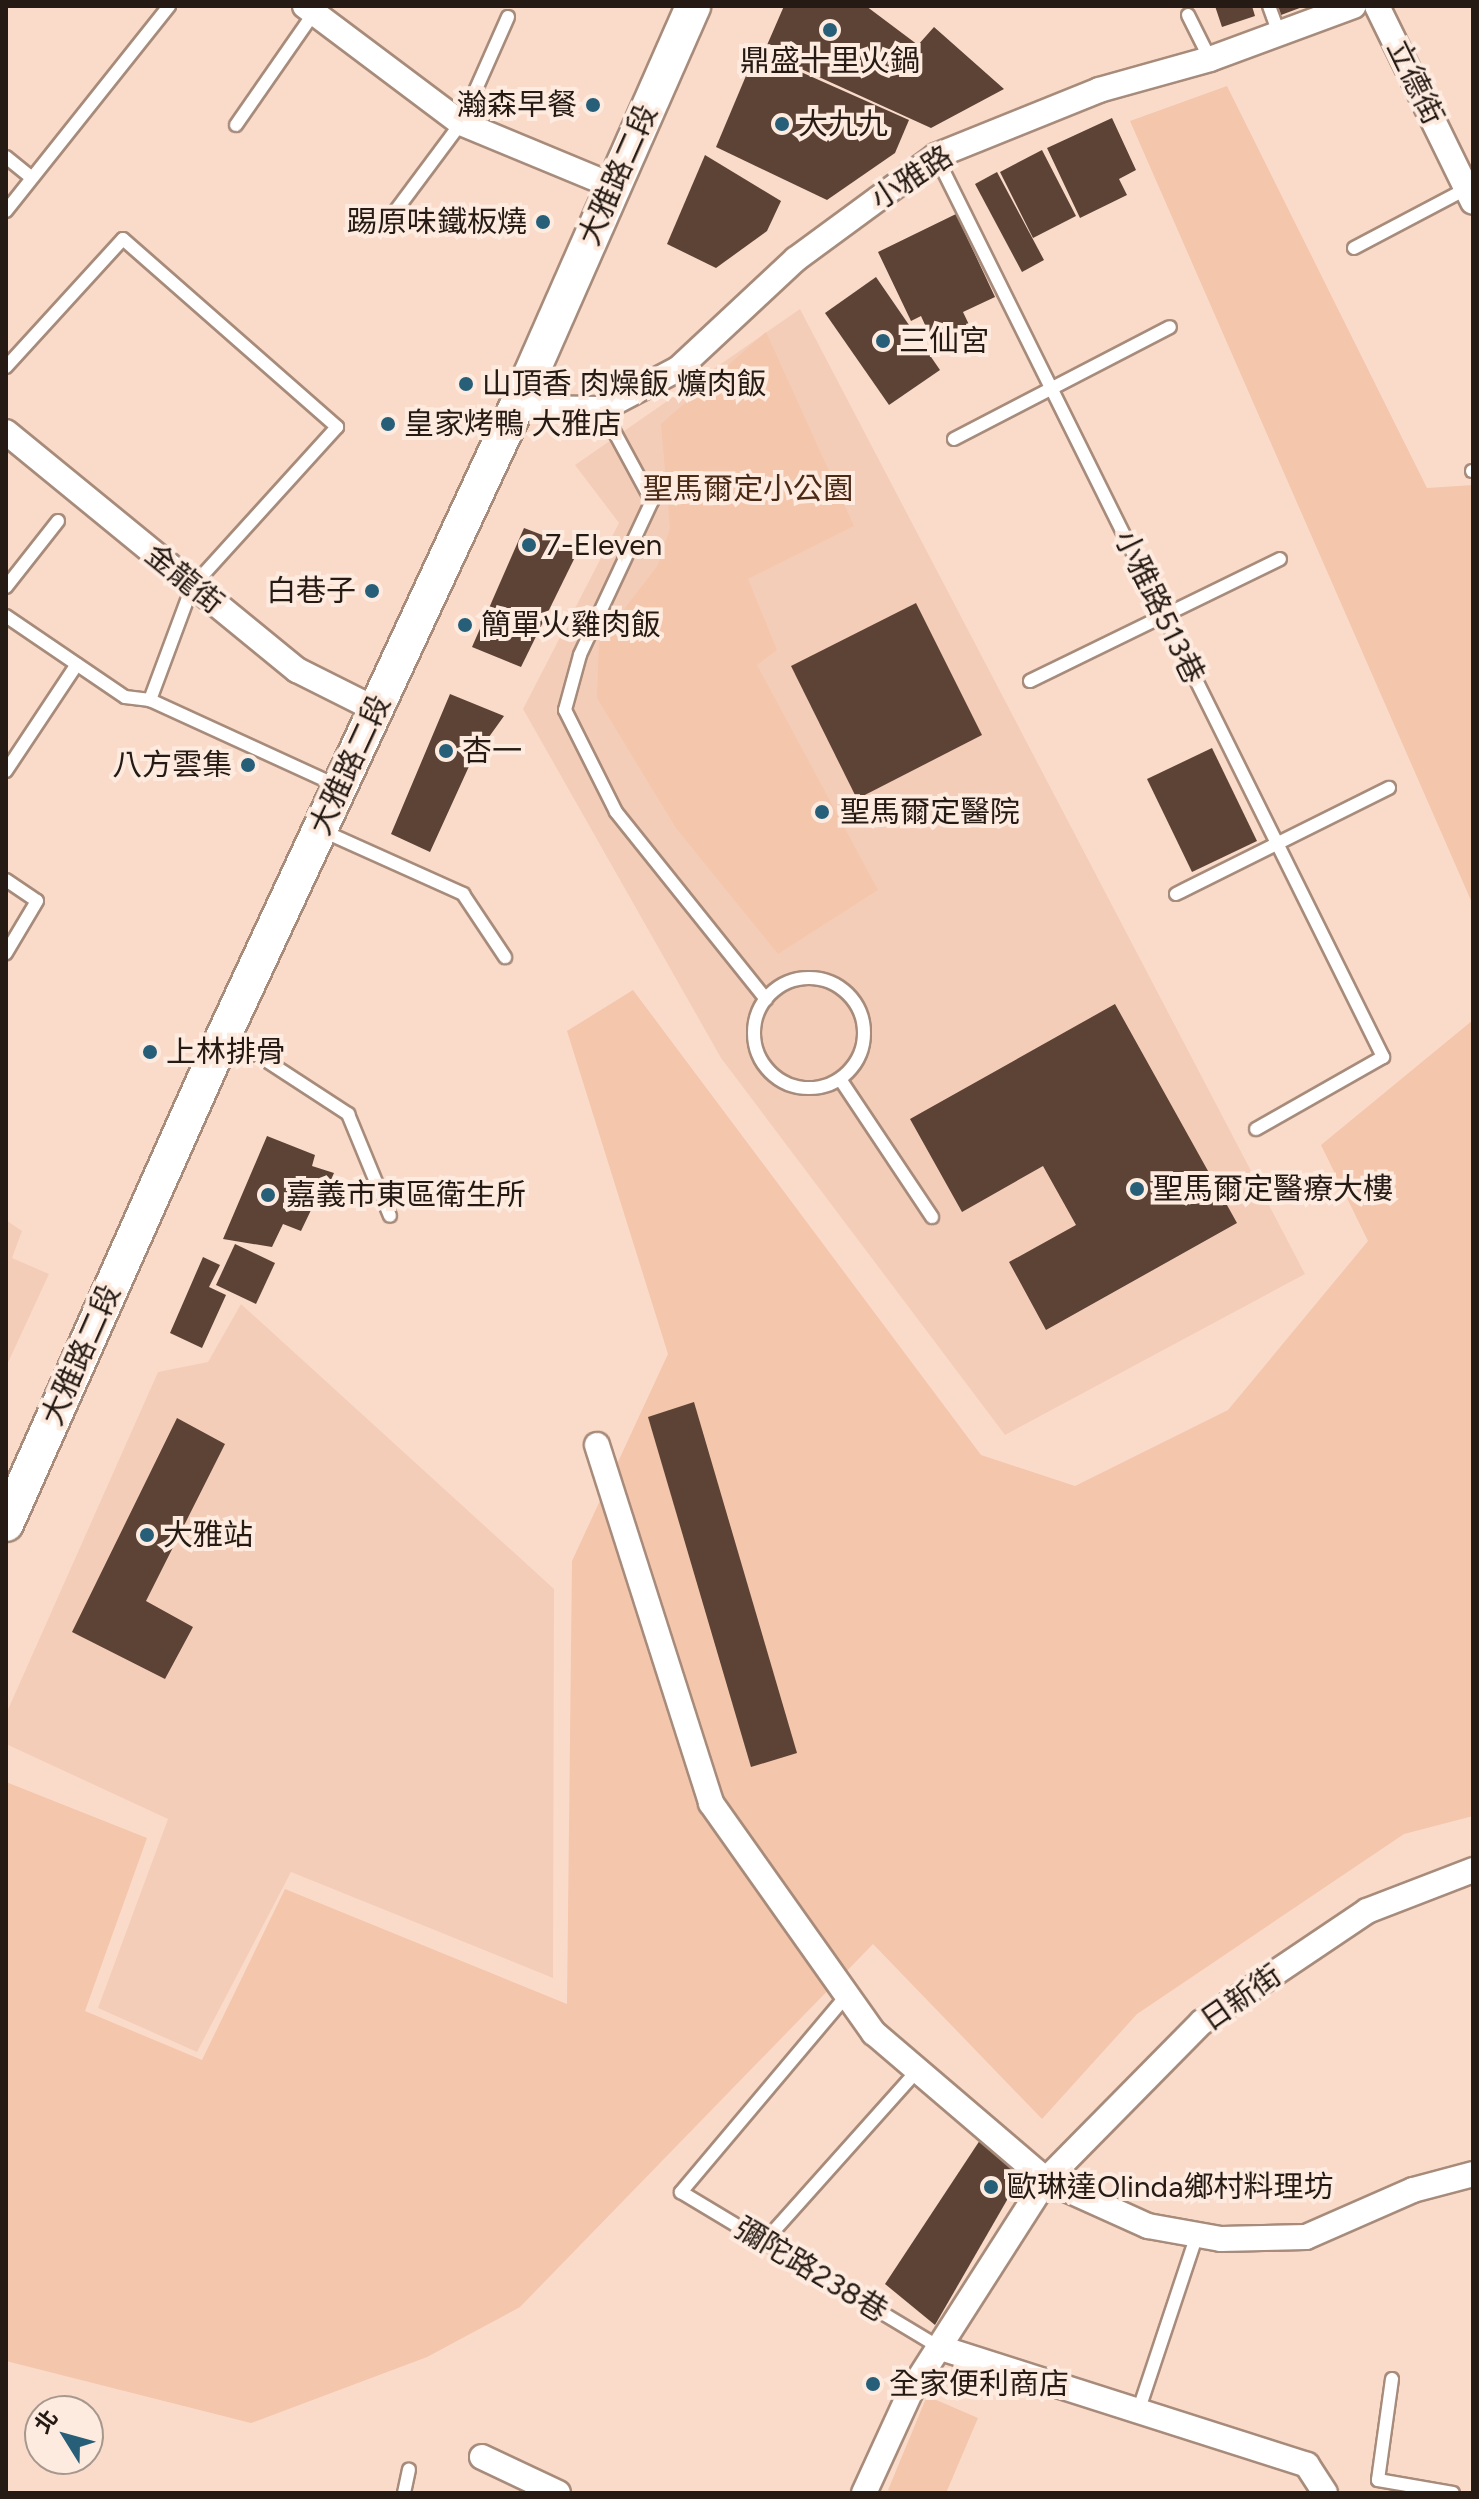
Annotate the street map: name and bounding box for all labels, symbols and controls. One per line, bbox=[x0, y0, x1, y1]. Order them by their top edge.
marker: 鼎盛十里火鍋 bbox=[821, 21, 839, 39]
street label: 立德街 bbox=[1379, 34, 1451, 130]
place label: 鼎盛十里火鍋 bbox=[740, 43, 920, 79]
place label: 瀚森早餐 bbox=[457, 87, 577, 123]
marker: 瀚森早餐 bbox=[584, 96, 602, 114]
street label: 大雅路二段 bbox=[571, 99, 665, 251]
place label: 大九九 bbox=[798, 106, 888, 142]
marker: 大九九 bbox=[773, 115, 791, 133]
street label: 小雅路 bbox=[864, 138, 960, 218]
place label: 踢原味鐵板燒 bbox=[347, 204, 527, 240]
marker: 踢原味鐵板燒 bbox=[534, 213, 552, 231]
place label: 三仙宮 bbox=[899, 323, 989, 359]
marker: 三仙宮 bbox=[874, 332, 892, 350]
place label: 山頂香 肉燥飯 爌肉飯 bbox=[482, 366, 767, 402]
marker: 山頂香 肉燥飯 爌肉飯 bbox=[457, 375, 475, 393]
place label: 皇家烤鴨 大雅店 bbox=[404, 406, 621, 442]
marker: 皇家烤鴨 大雅店 bbox=[379, 415, 397, 433]
park label: 聖馬爾定小公園 bbox=[643, 471, 853, 507]
street label: 小雅路513巷 bbox=[1106, 525, 1212, 689]
place label: 7-Eleven bbox=[545, 527, 662, 563]
marker: 7-Eleven bbox=[520, 536, 538, 554]
street label: 金龍街 bbox=[138, 537, 230, 621]
place label: 白巷子 bbox=[266, 573, 356, 609]
marker: 白巷子 bbox=[363, 582, 381, 600]
place label: 簡單火雞肉飯 bbox=[481, 607, 661, 643]
marker: 簡單火雞肉飯 bbox=[456, 616, 474, 634]
street label: 大雅路二段 bbox=[302, 689, 398, 841]
place label: 杏一 bbox=[462, 733, 522, 769]
marker: 杏一 bbox=[437, 742, 455, 760]
place label: 八方雲集 bbox=[112, 747, 232, 783]
marker: 八方雲集 bbox=[239, 756, 257, 774]
place label: 聖馬爾定醫院 bbox=[840, 794, 1020, 830]
marker: 聖馬爾定醫院 bbox=[811, 801, 833, 823]
place label: 上林排骨 bbox=[166, 1034, 286, 1070]
marker: 上林排骨 bbox=[141, 1043, 159, 1061]
place label: 聖馬爾定醫療大樓 bbox=[1153, 1171, 1393, 1207]
place label: 嘉義市東區衛生所 bbox=[286, 1177, 526, 1213]
marker: 聖馬爾定醫療大樓 bbox=[1128, 1180, 1146, 1198]
marker: 嘉義市東區衛生所 bbox=[257, 1184, 279, 1206]
street label: 大雅路二段 bbox=[34, 1279, 128, 1431]
place label: 大雅站 bbox=[163, 1517, 253, 1553]
marker: 大雅站 bbox=[138, 1526, 156, 1544]
street label: 日新街 bbox=[1194, 1957, 1288, 2039]
place label: 歐琳達Olinda鄉村料理坊 bbox=[1007, 2169, 1333, 2205]
marker: 歐琳達Olinda鄉村料理坊 bbox=[982, 2178, 1000, 2196]
street label: 彌陀路238巷 bbox=[728, 2210, 894, 2330]
place label: 全家便利商店 bbox=[889, 2366, 1069, 2402]
marker: 全家便利商店 bbox=[864, 2375, 882, 2393]
north arrow bbox=[24, 2395, 104, 2475]
text: 北 bbox=[29, 2405, 63, 2438]

